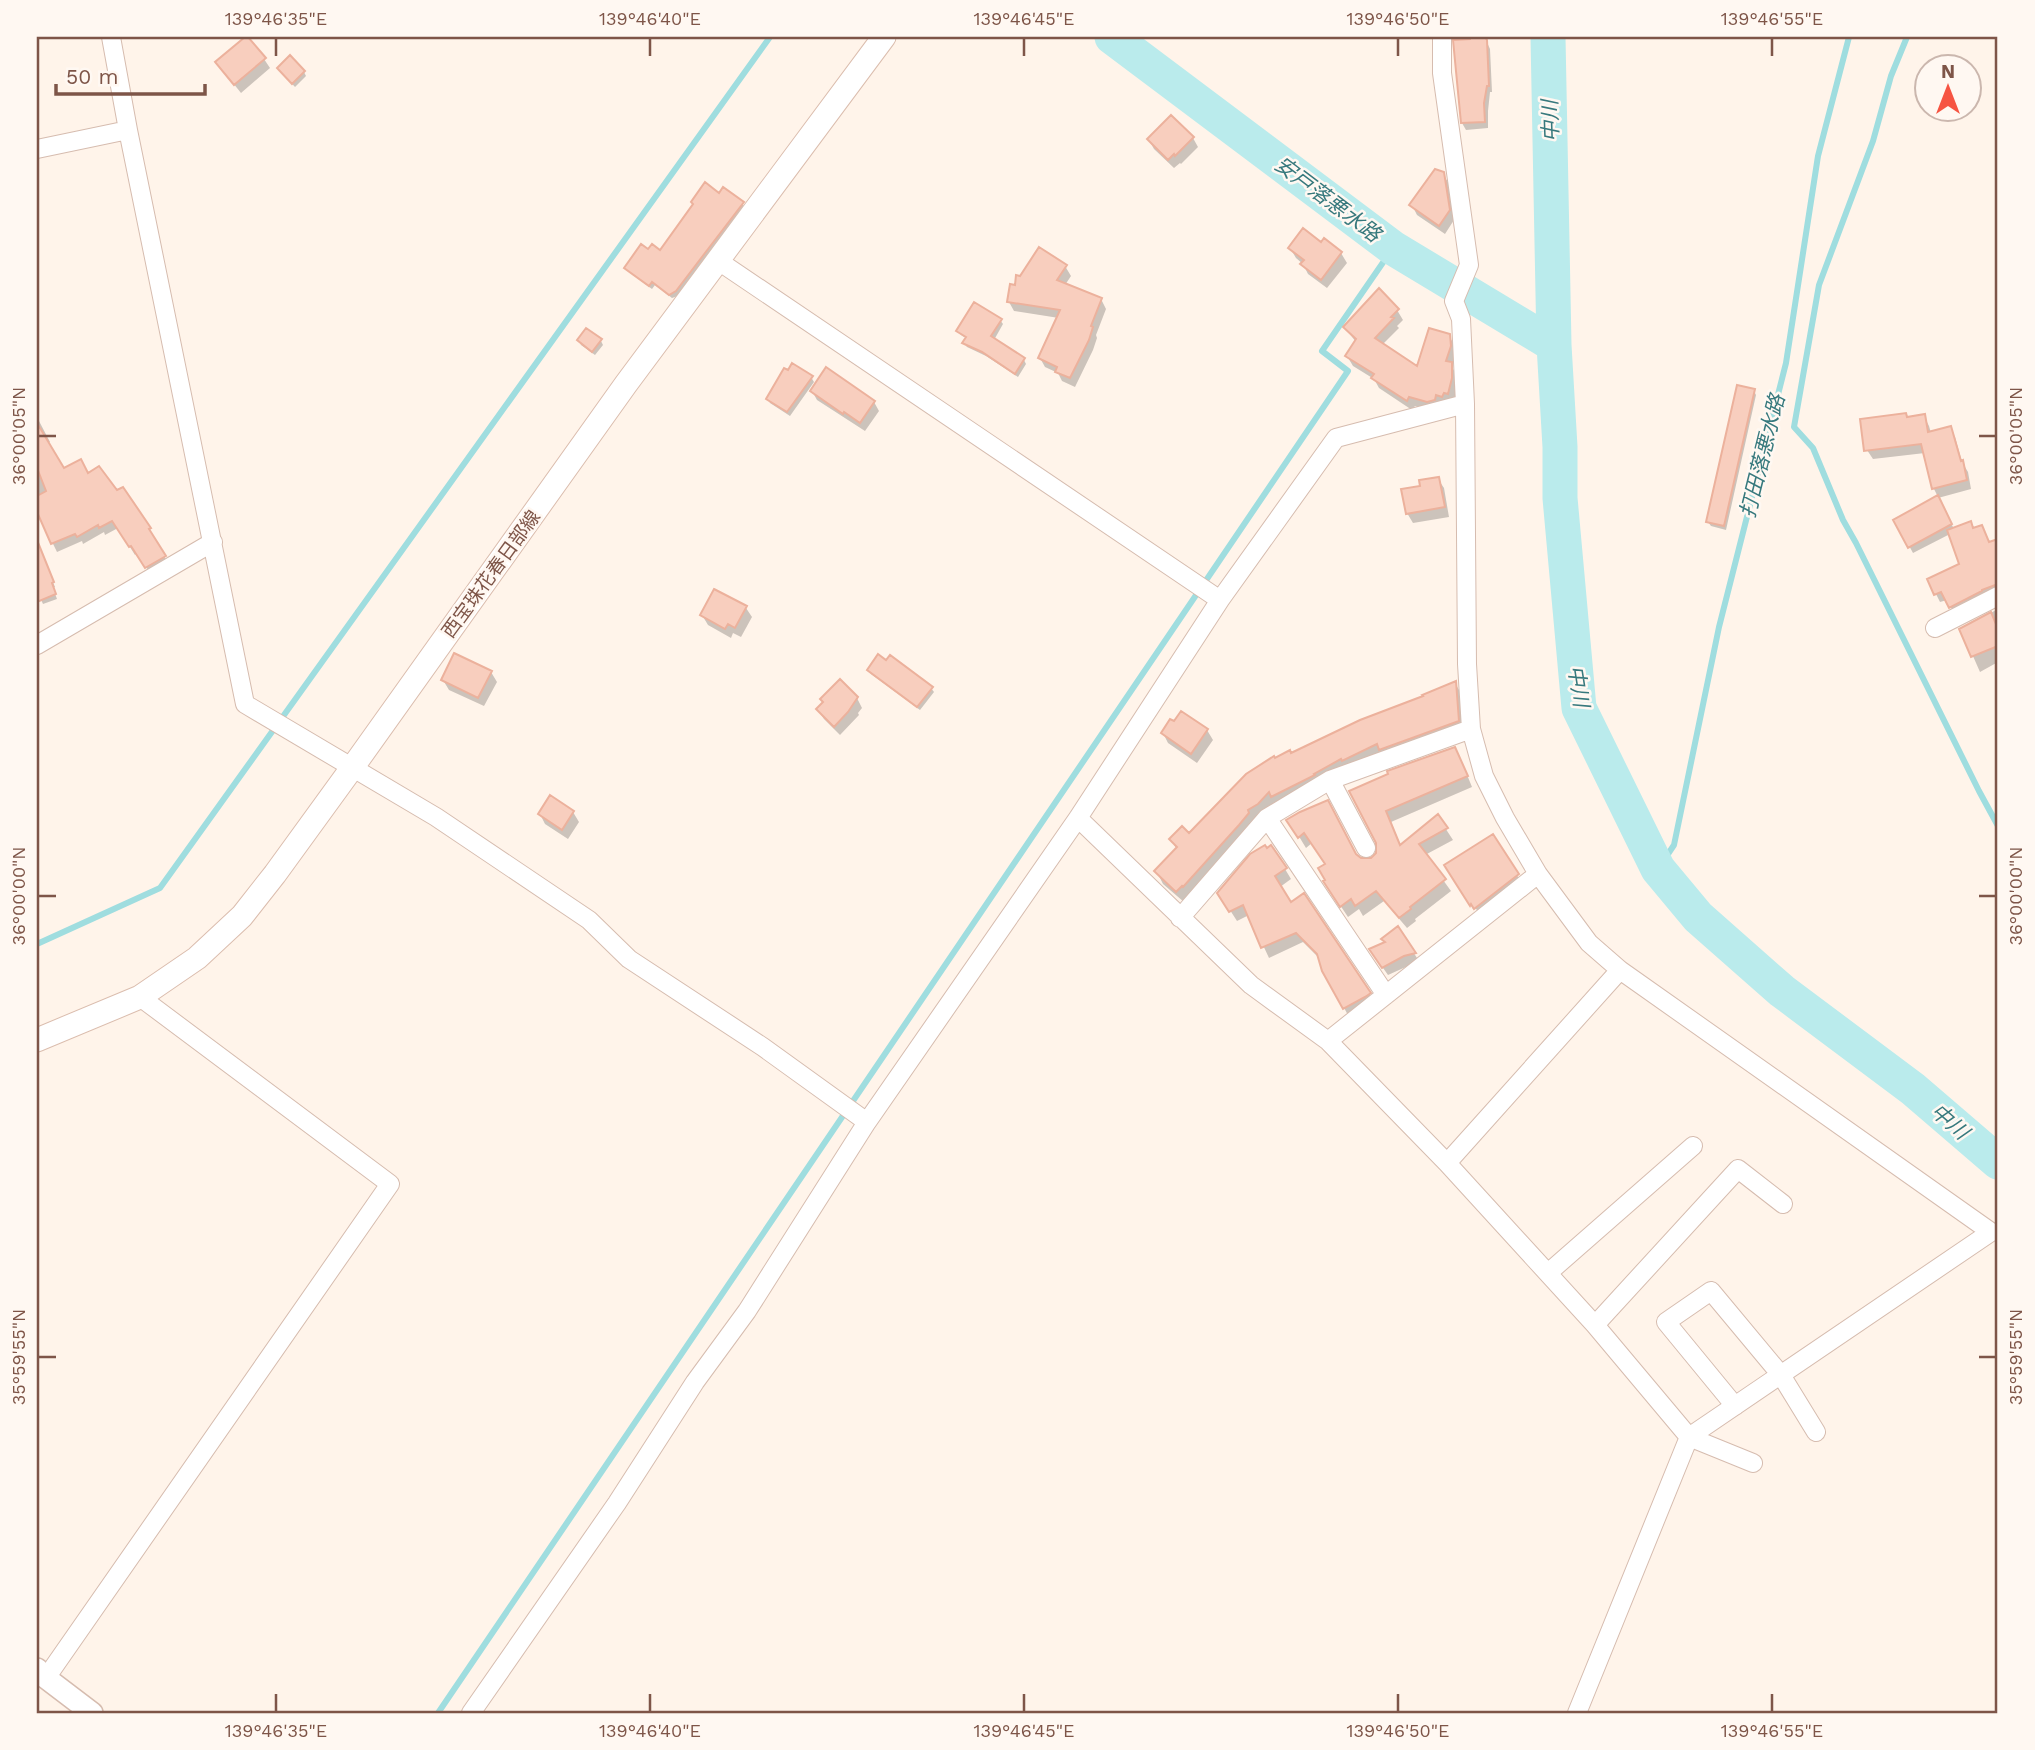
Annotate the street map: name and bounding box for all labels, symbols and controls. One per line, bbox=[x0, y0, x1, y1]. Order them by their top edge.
text: 139°46'35"E bbox=[225, 8, 327, 29]
text: 139°46'40"E bbox=[599, 8, 701, 29]
text: 139°46'45"E bbox=[973, 8, 1075, 29]
text: 139°46'50"E bbox=[1346, 8, 1450, 29]
text: 139°46'55"E bbox=[1721, 8, 1823, 29]
scale bar bbox=[56, 52, 205, 96]
north arrow bbox=[1912, 52, 1982, 122]
text: N bbox=[1941, 60, 1955, 83]
text: 50 m bbox=[66, 64, 118, 89]
water label: 中川 bbox=[1537, 98, 1563, 142]
water label: 安戸落悪水路 bbox=[1270, 151, 1387, 248]
text: 36°00'05"N bbox=[8, 387, 29, 485]
text: 36°00'05"N bbox=[2005, 387, 2026, 485]
water label: 打田落悪水路 bbox=[1735, 390, 1790, 520]
street label: 西宝珠花春日部線 bbox=[437, 506, 545, 642]
water label: 中川 bbox=[1563, 663, 1595, 711]
text: 36°00'00"N bbox=[8, 846, 29, 946]
text: 36°00'00"N bbox=[2005, 846, 2026, 946]
water label: 中川 bbox=[1926, 1098, 1976, 1146]
text: 35°59'55"N bbox=[8, 1309, 29, 1405]
text: 35°59'55"N bbox=[2005, 1309, 2026, 1405]
text: 139°46'35"E bbox=[225, 1720, 327, 1741]
text: 139°46'40"E bbox=[599, 1720, 701, 1741]
text: 139°46'45"E bbox=[973, 1720, 1075, 1741]
text: 139°46'50"E bbox=[1346, 1720, 1450, 1741]
text: 139°46'55"E bbox=[1721, 1720, 1823, 1741]

